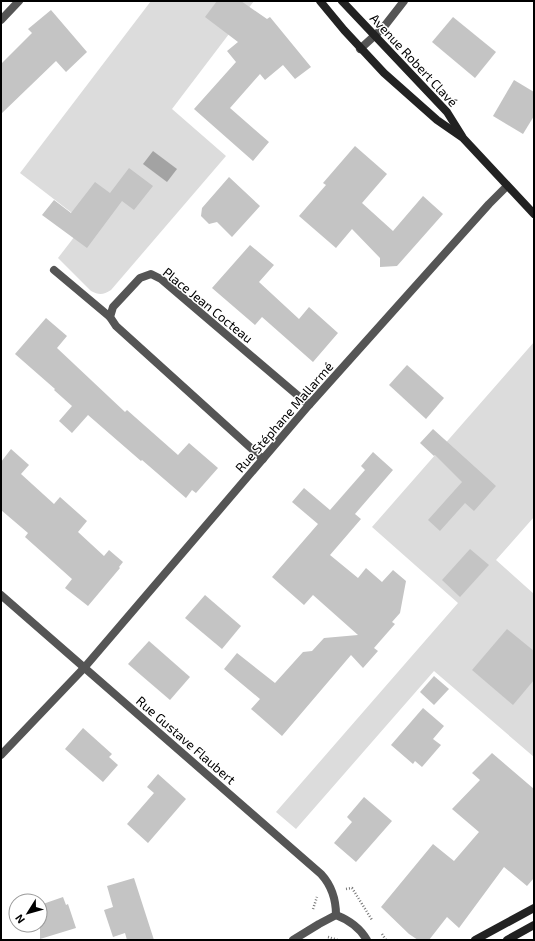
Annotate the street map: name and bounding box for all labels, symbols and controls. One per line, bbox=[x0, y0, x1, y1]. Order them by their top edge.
street label: Avenue Robert Clavé bbox=[367, 10, 461, 110]
street label: Place Jean Cocteau bbox=[160, 264, 256, 346]
street label: Rue Stéphane Mallarmé bbox=[232, 358, 336, 476]
street label: Rue Gustave Flaubert bbox=[133, 693, 239, 787]
north arrow bbox=[8, 893, 48, 933]
text: N bbox=[12, 912, 27, 926]

